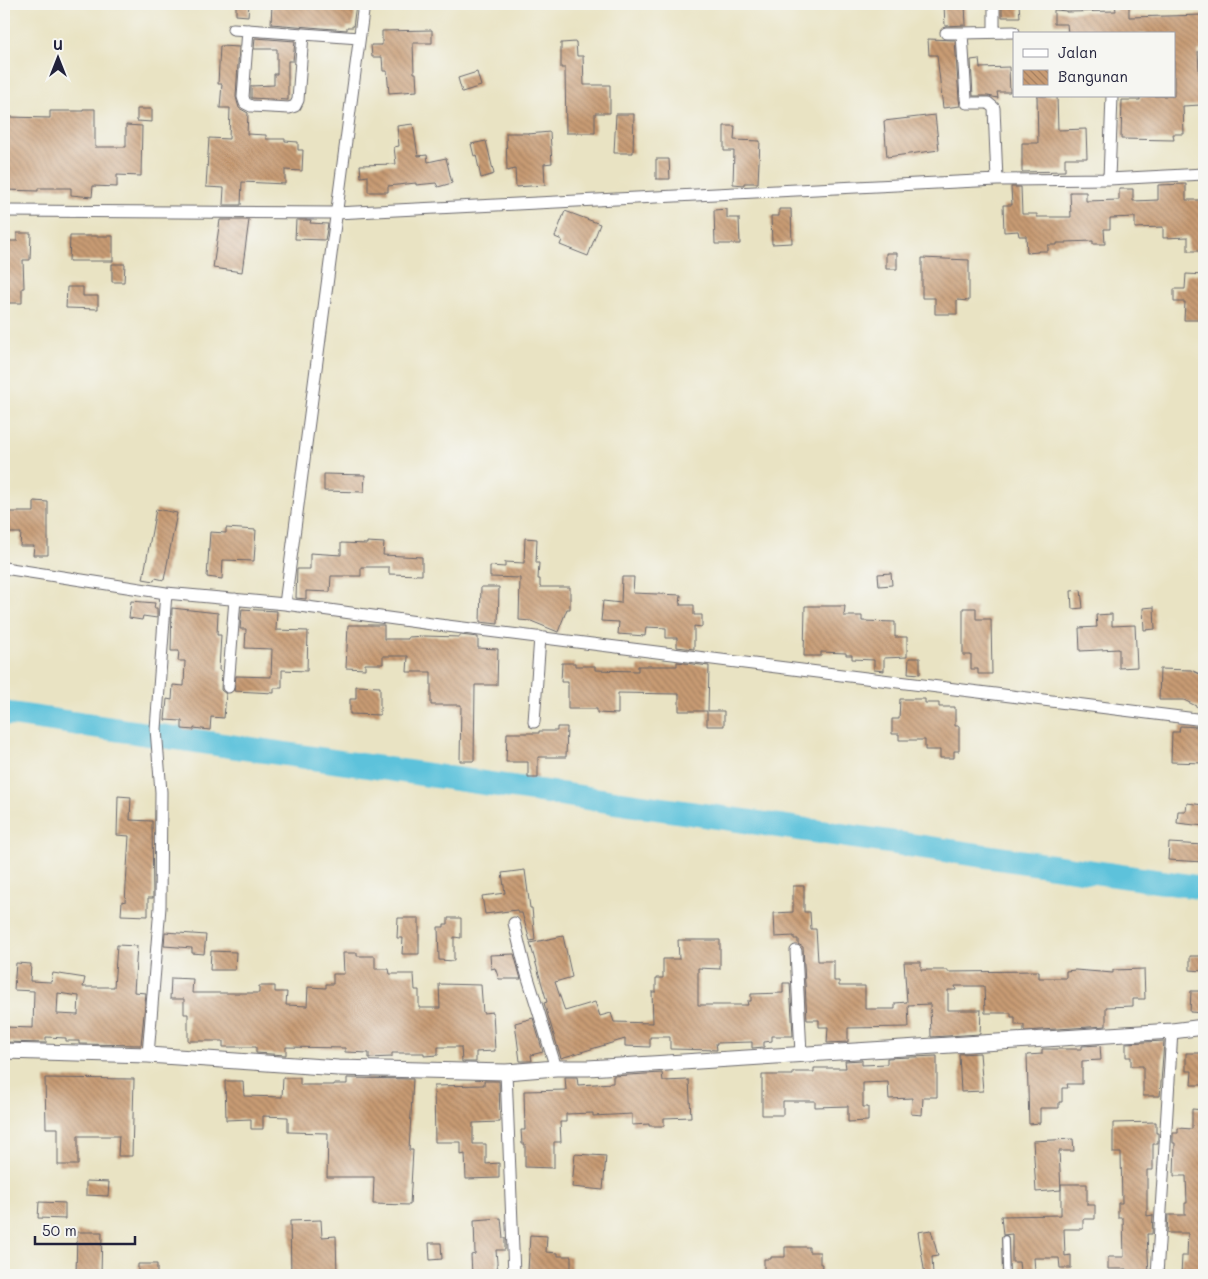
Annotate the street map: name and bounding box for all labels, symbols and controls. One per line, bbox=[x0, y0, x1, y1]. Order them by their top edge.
north arrow bbox=[32, 32, 82, 82]
legend bbox=[1013, 32, 1176, 98]
text: U bbox=[53, 35, 63, 54]
text: Jalan bbox=[1058, 42, 1097, 62]
text: Bangunan bbox=[1058, 66, 1128, 86]
scale bar bbox=[35, 1214, 135, 1246]
text: 50 m bbox=[42, 1220, 77, 1240]

